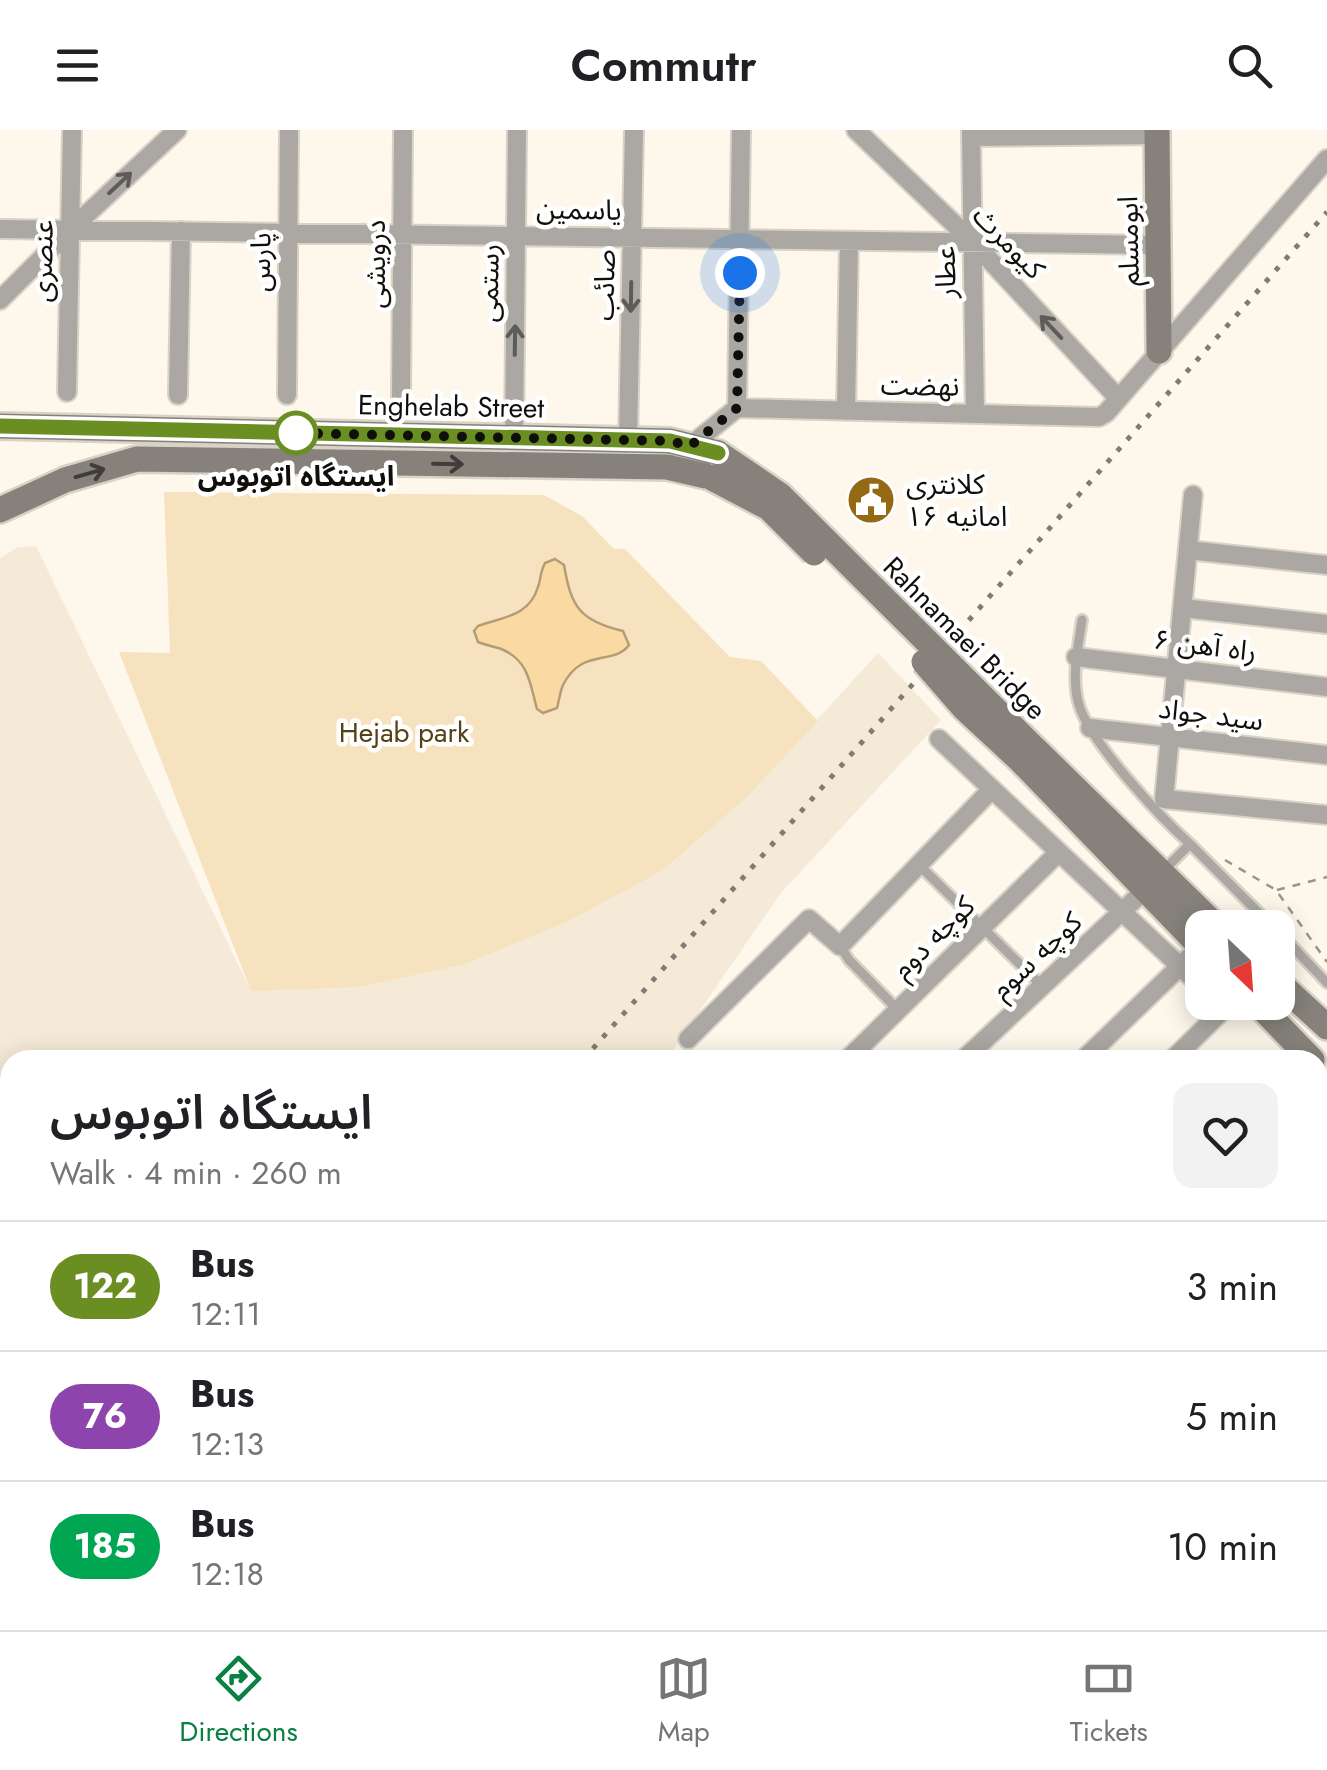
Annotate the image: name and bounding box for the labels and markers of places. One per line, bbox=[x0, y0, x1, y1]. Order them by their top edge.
marker: ایستگاه اتوبوس bbox=[275, 412, 317, 454]
place label: ایستگاه اتوبوس bbox=[198, 456, 394, 497]
place label: کلانتری ۱۶ امانیه bbox=[906, 464, 1008, 537]
public building icon: کلانتری ۱۶ امانیه bbox=[845, 474, 897, 526]

